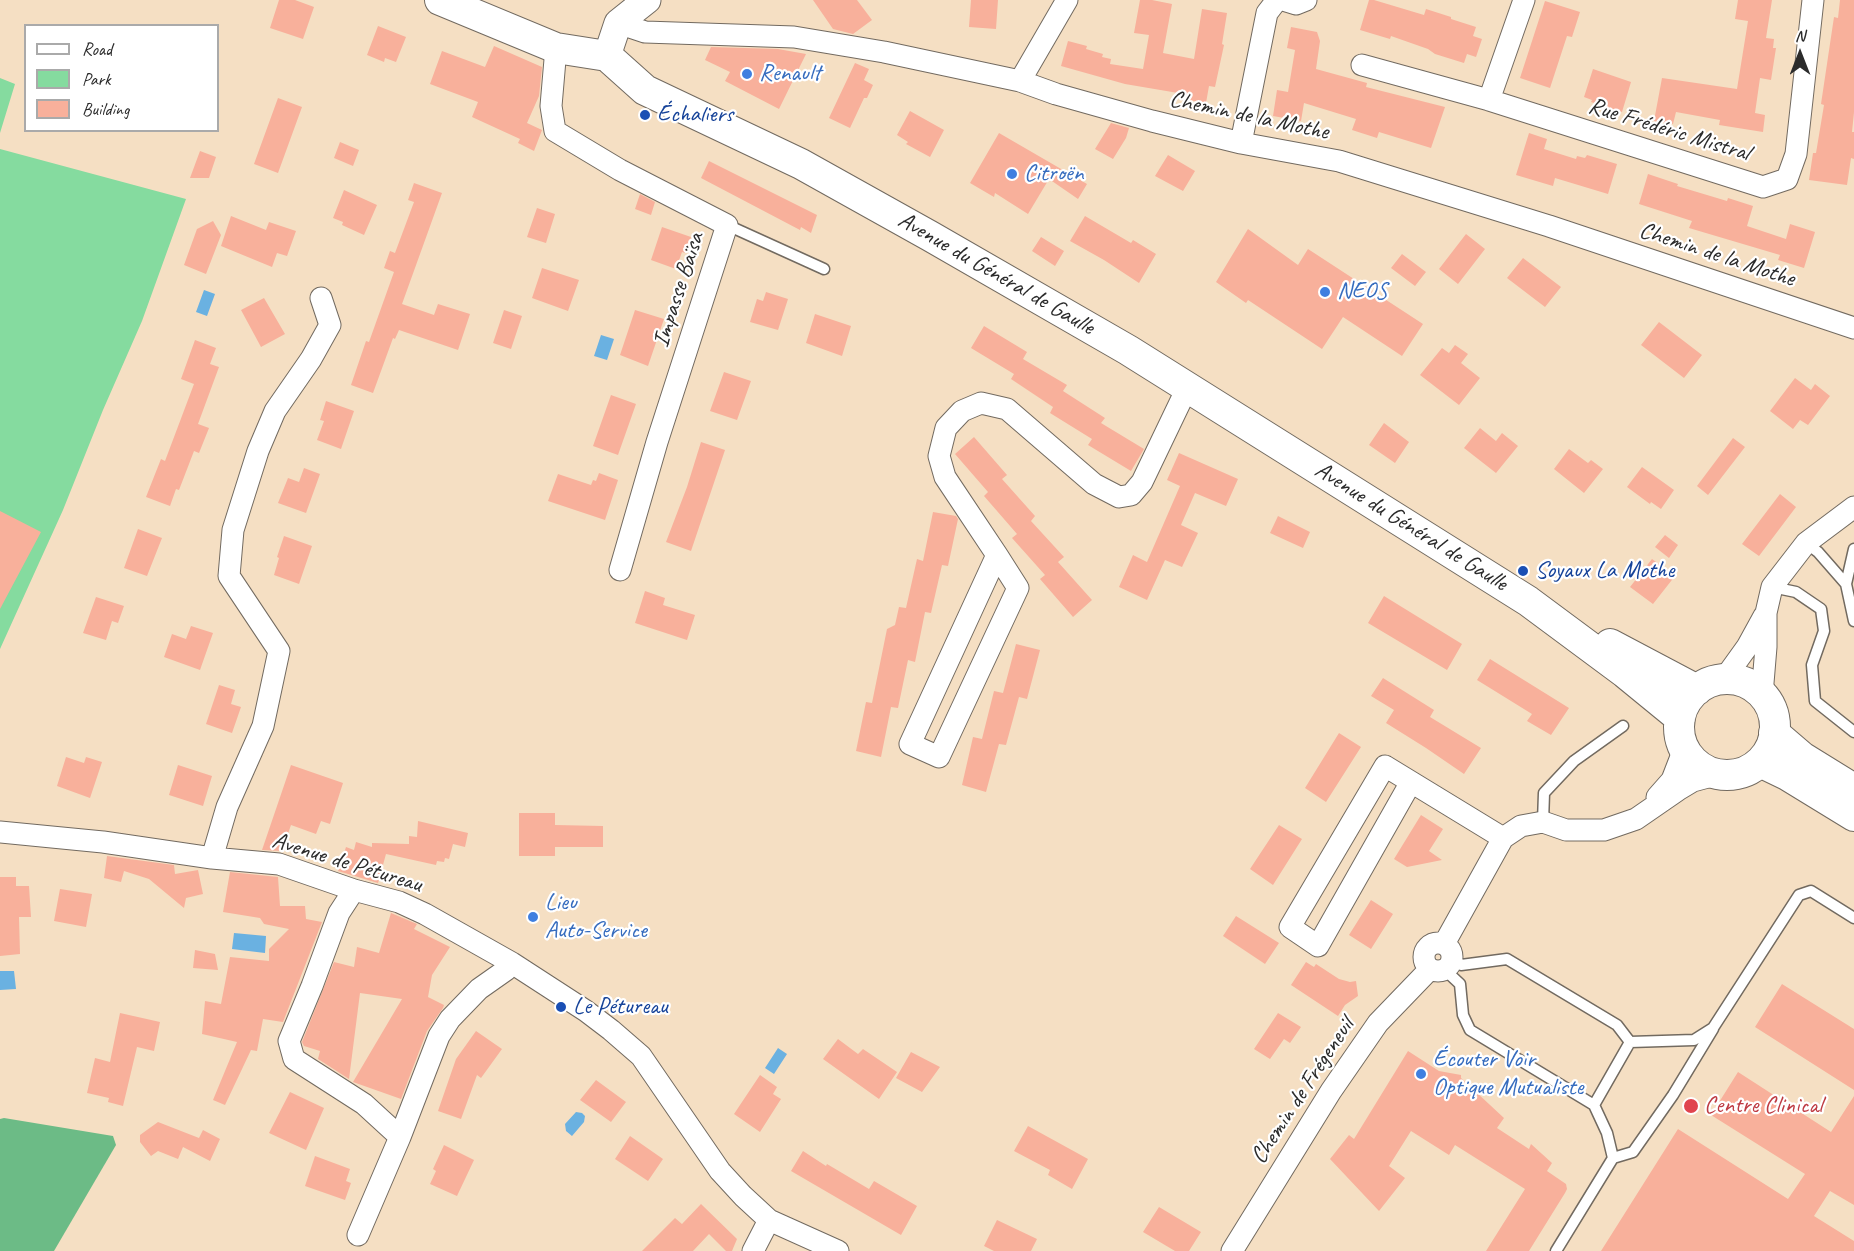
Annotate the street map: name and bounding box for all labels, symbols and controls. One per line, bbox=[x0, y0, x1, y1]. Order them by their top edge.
legend bbox=[24, 24, 219, 132]
north arrow bbox=[1770, 24, 1830, 84]
text: N bbox=[1795, 26, 1805, 46]
text: Road bbox=[82, 38, 112, 60]
place label: Renault bbox=[759, 60, 821, 88]
marker: Renault bbox=[740, 67, 754, 81]
text: Park bbox=[82, 68, 111, 90]
street label: Chemin de la Mothe bbox=[1167, 85, 1331, 147]
street label: Rue Frédéric Mistral bbox=[1585, 92, 1753, 168]
text: Building bbox=[82, 98, 129, 120]
place label: Échaliers bbox=[657, 101, 733, 129]
marker: Échaliers bbox=[638, 108, 652, 122]
place label: Citroën bbox=[1024, 160, 1083, 188]
marker: Citroën bbox=[1005, 167, 1019, 181]
street label: Avenue du Général de Gaulle bbox=[893, 206, 1099, 342]
street label: Chemin de la Mothe bbox=[1636, 216, 1798, 294]
street label: Impasse Baïsa bbox=[647, 229, 711, 351]
place label: NEOS bbox=[1337, 278, 1387, 306]
marker: NEOS bbox=[1318, 285, 1332, 299]
street label: Avenue du Général de Gaulle bbox=[1309, 456, 1513, 598]
place label: Soyaux La Mothe bbox=[1535, 557, 1674, 585]
marker: Soyaux La Mothe bbox=[1516, 564, 1530, 578]
street label: Avenue de Pétureau bbox=[269, 827, 425, 899]
place label: Lieu Auto-Service bbox=[545, 889, 647, 945]
marker: Lieu Auto-Service bbox=[526, 910, 540, 924]
place label: Le Pétureau bbox=[573, 993, 668, 1021]
marker: Le Pétureau bbox=[554, 1000, 568, 1014]
street label: Chemin de Frégeneuil bbox=[1245, 1012, 1361, 1170]
place label: Écouter Voir Optique Mutualiste bbox=[1433, 1046, 1583, 1102]
marker: Écouter Voir Optique Mutualiste bbox=[1414, 1067, 1428, 1081]
place label: Centre Clinical bbox=[1704, 1092, 1822, 1120]
marker: Centre Clinical bbox=[1682, 1097, 1700, 1115]

